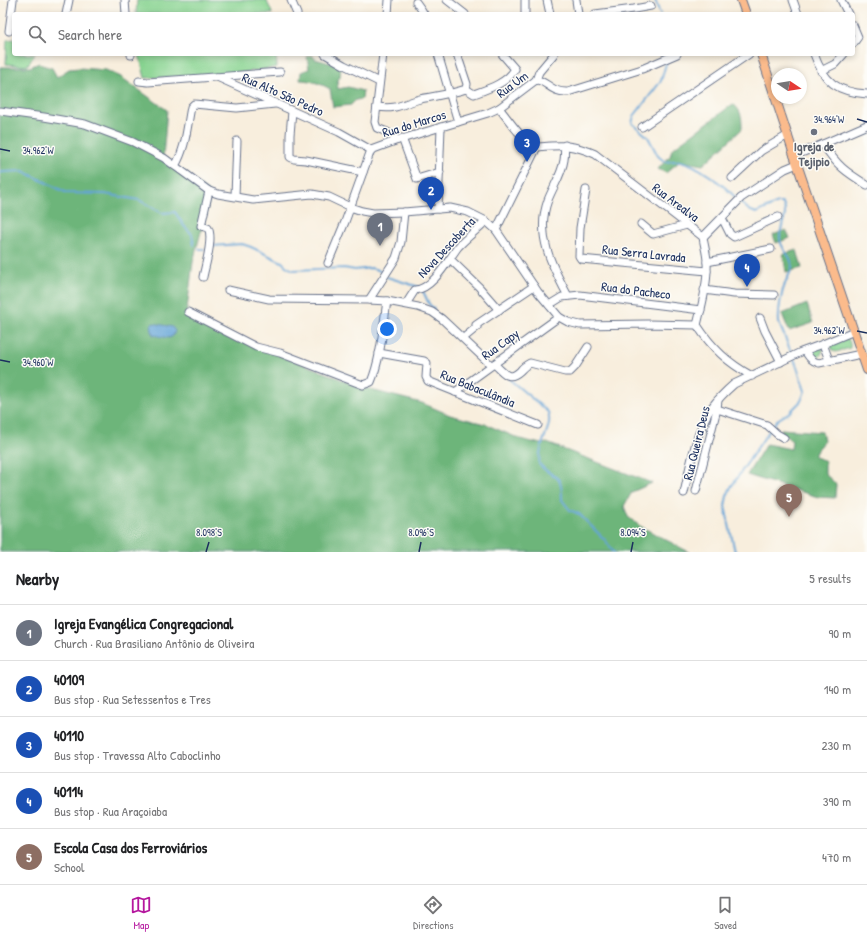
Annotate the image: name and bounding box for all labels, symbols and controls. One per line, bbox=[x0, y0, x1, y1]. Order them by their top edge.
search box bbox=[12, 12, 855, 56]
icon: search bbox=[26, 23, 48, 45]
text: Search here bbox=[58, 24, 122, 45]
street label: Rua Um bbox=[492, 66, 532, 102]
street label: Rua Alto São Pedro bbox=[239, 68, 327, 120]
north arrow bbox=[771, 68, 807, 104]
street label: Rua do Marcos bbox=[380, 105, 448, 141]
text: 34.964°W bbox=[814, 113, 845, 126]
marker: Igreja de Tejipio bbox=[809, 127, 819, 137]
pin: 3 bbox=[514, 129, 540, 162]
place label: Igreja de Tejipio bbox=[794, 137, 835, 171]
text: 34.962°W bbox=[22, 144, 54, 157]
pin: 2 bbox=[418, 177, 444, 210]
street label: Rua Arealva bbox=[649, 178, 703, 226]
pin: 1 bbox=[367, 213, 393, 246]
street label: Nova Descoberta bbox=[413, 213, 479, 281]
street label: Rua Serra Lavrada bbox=[601, 240, 687, 266]
pin: 4 bbox=[734, 254, 760, 287]
street label: Rua do Pacheco bbox=[600, 277, 672, 303]
your location bbox=[377, 319, 397, 339]
street label: Rua Capy bbox=[478, 324, 523, 364]
text: 34.962°W bbox=[813, 324, 845, 337]
text: 34.960°W bbox=[23, 356, 54, 369]
street label: Rua Babaculândia bbox=[438, 365, 518, 411]
street label: Rua Queira Deus bbox=[678, 404, 714, 482]
pin: 5 bbox=[776, 484, 802, 517]
text: 8.098°S bbox=[196, 526, 222, 539]
text: 8.096°S bbox=[408, 526, 434, 539]
text: 8.094°S bbox=[620, 526, 646, 539]
text: Nearby bbox=[16, 567, 59, 590]
text: 5 results bbox=[809, 569, 851, 587]
text: Igreja Evangélica Congregacional bbox=[54, 613, 233, 634]
text: 1 bbox=[27, 624, 31, 642]
text: 90 m bbox=[829, 624, 851, 642]
text: Church · Rua Brasiliano Antônio de Oliveira bbox=[54, 634, 254, 652]
text: 40109 bbox=[54, 669, 84, 690]
text: 2 bbox=[26, 680, 32, 698]
text: 140 m bbox=[824, 680, 851, 698]
text: Bus stop · Rua Setessentos e Tres bbox=[54, 690, 211, 708]
text: 40110 bbox=[54, 725, 84, 746]
text: 3 bbox=[26, 736, 32, 754]
text: 230 m bbox=[821, 736, 851, 754]
text: Bus stop · Travessa Alto Caboclinho bbox=[54, 746, 221, 764]
text: 40114 bbox=[54, 781, 83, 802]
text: 4 bbox=[27, 792, 31, 810]
text: 390 m bbox=[823, 792, 851, 810]
text: Bus stop · Rua Araçoiaba bbox=[54, 802, 167, 820]
text: Escola Casa dos Ferroviários bbox=[54, 837, 207, 858]
text: 5 bbox=[26, 848, 32, 866]
text: 470 m bbox=[822, 848, 851, 866]
text: School bbox=[54, 858, 84, 876]
tab: Map bbox=[130, 894, 152, 932]
tab: Directions bbox=[413, 894, 454, 932]
tab: Saved bbox=[714, 894, 737, 932]

